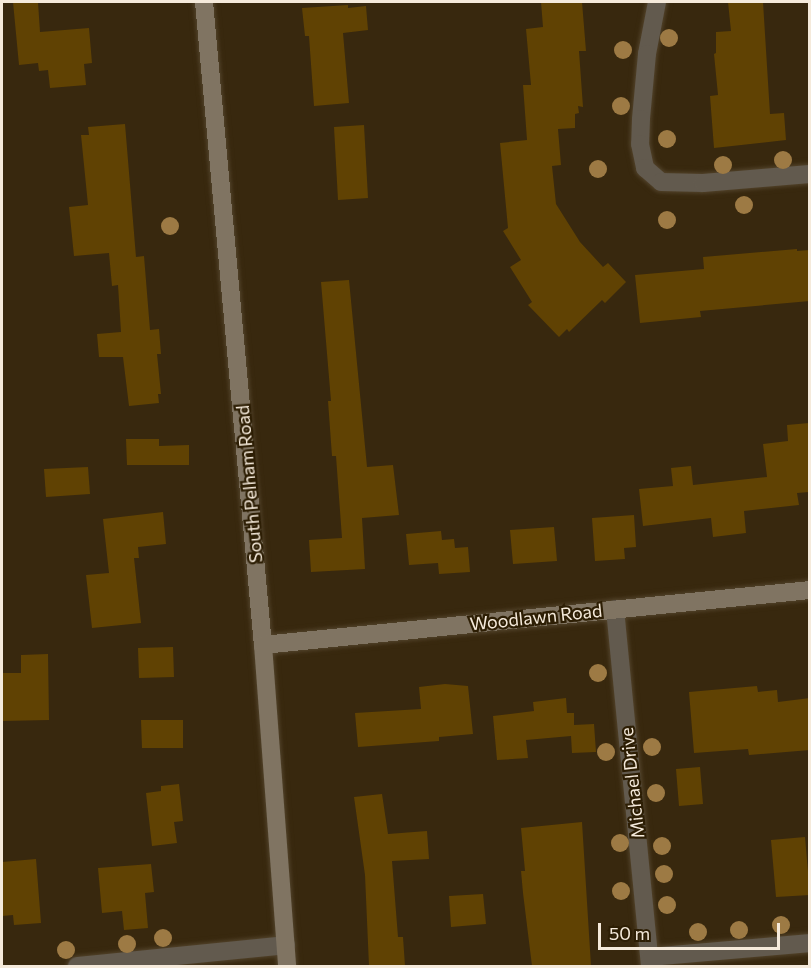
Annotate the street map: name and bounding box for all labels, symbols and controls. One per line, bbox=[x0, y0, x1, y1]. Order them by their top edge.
street label: South Pelham Road bbox=[231, 404, 267, 564]
street label: Woodlawn Road bbox=[469, 599, 603, 635]
street label: Michael Drive bbox=[615, 726, 649, 840]
scale bar bbox=[601, 911, 782, 949]
text: 50 m bbox=[609, 922, 650, 944]

